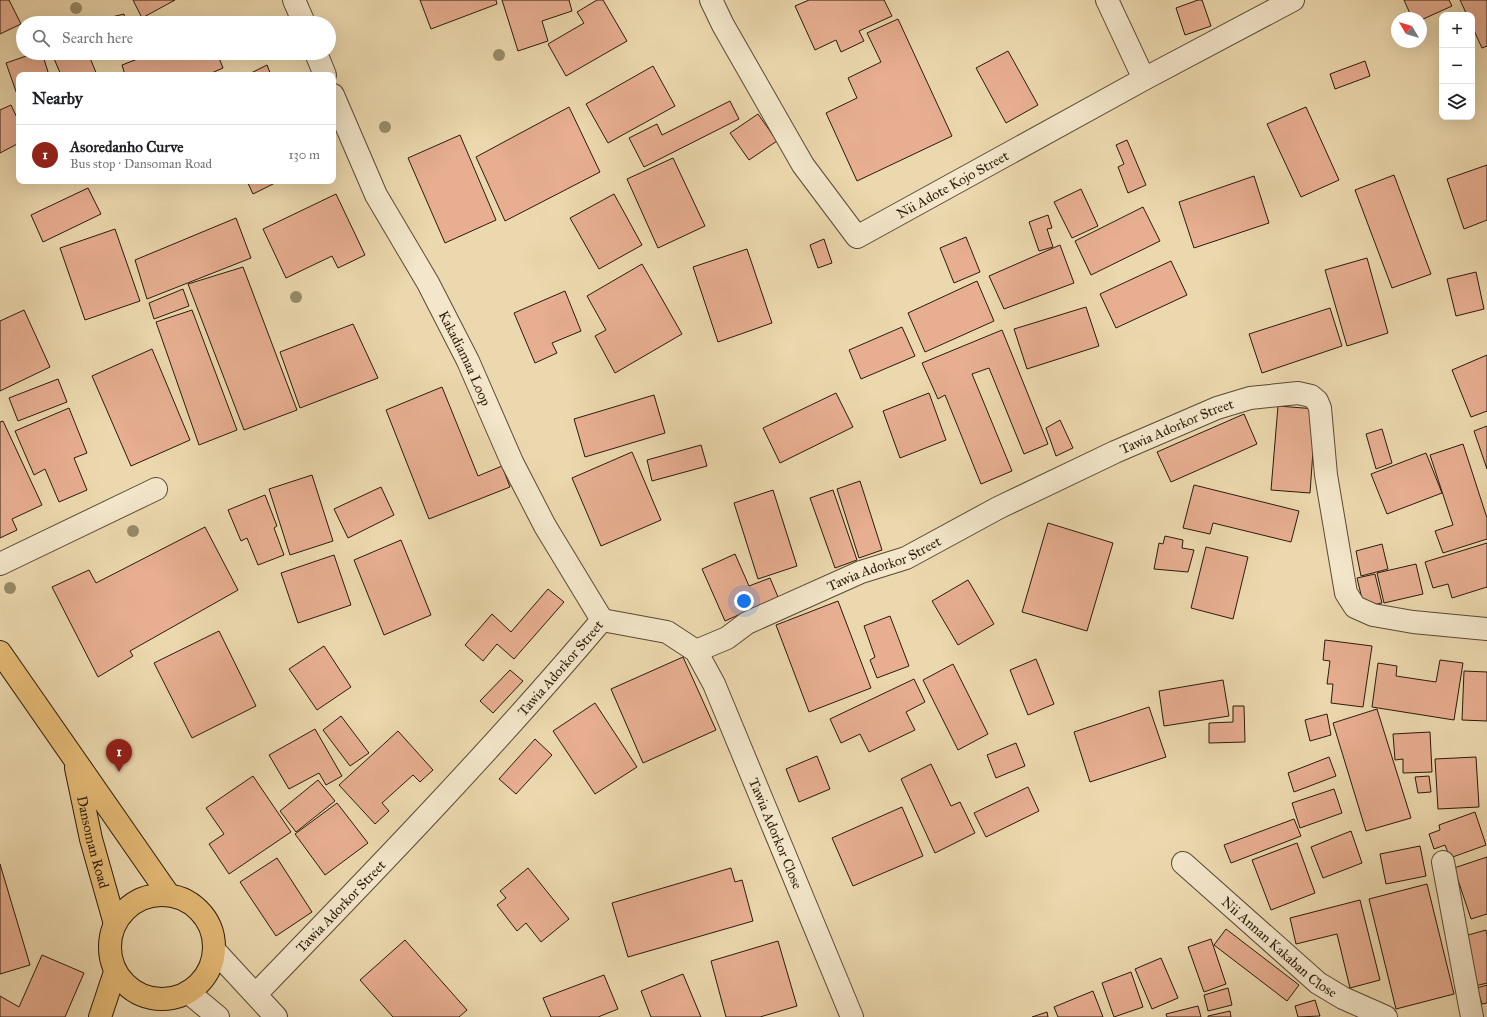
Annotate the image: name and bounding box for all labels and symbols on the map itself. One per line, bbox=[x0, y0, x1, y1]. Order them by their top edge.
north arrow bbox=[1391, 12, 1427, 48]
street label: Nii Adote Kojo Street bbox=[894, 147, 1012, 222]
street label: Kakadiamaa Loop bbox=[435, 308, 495, 408]
street label: Tawia Adorkor Street bbox=[1117, 395, 1236, 457]
street label: Tawia Adorkor Street bbox=[824, 532, 944, 595]
your location bbox=[734, 591, 754, 611]
street label: Tawia Adorkor Street bbox=[514, 617, 607, 720]
pin: 1 bbox=[106, 739, 132, 772]
street label: Tawia Adorkor Close bbox=[745, 775, 806, 891]
street label: Dansoman Road bbox=[74, 794, 113, 890]
street label: Tawia Adorkor Street bbox=[292, 856, 389, 956]
street label: Nii Annan Kakaban Close bbox=[1218, 893, 1340, 1001]

